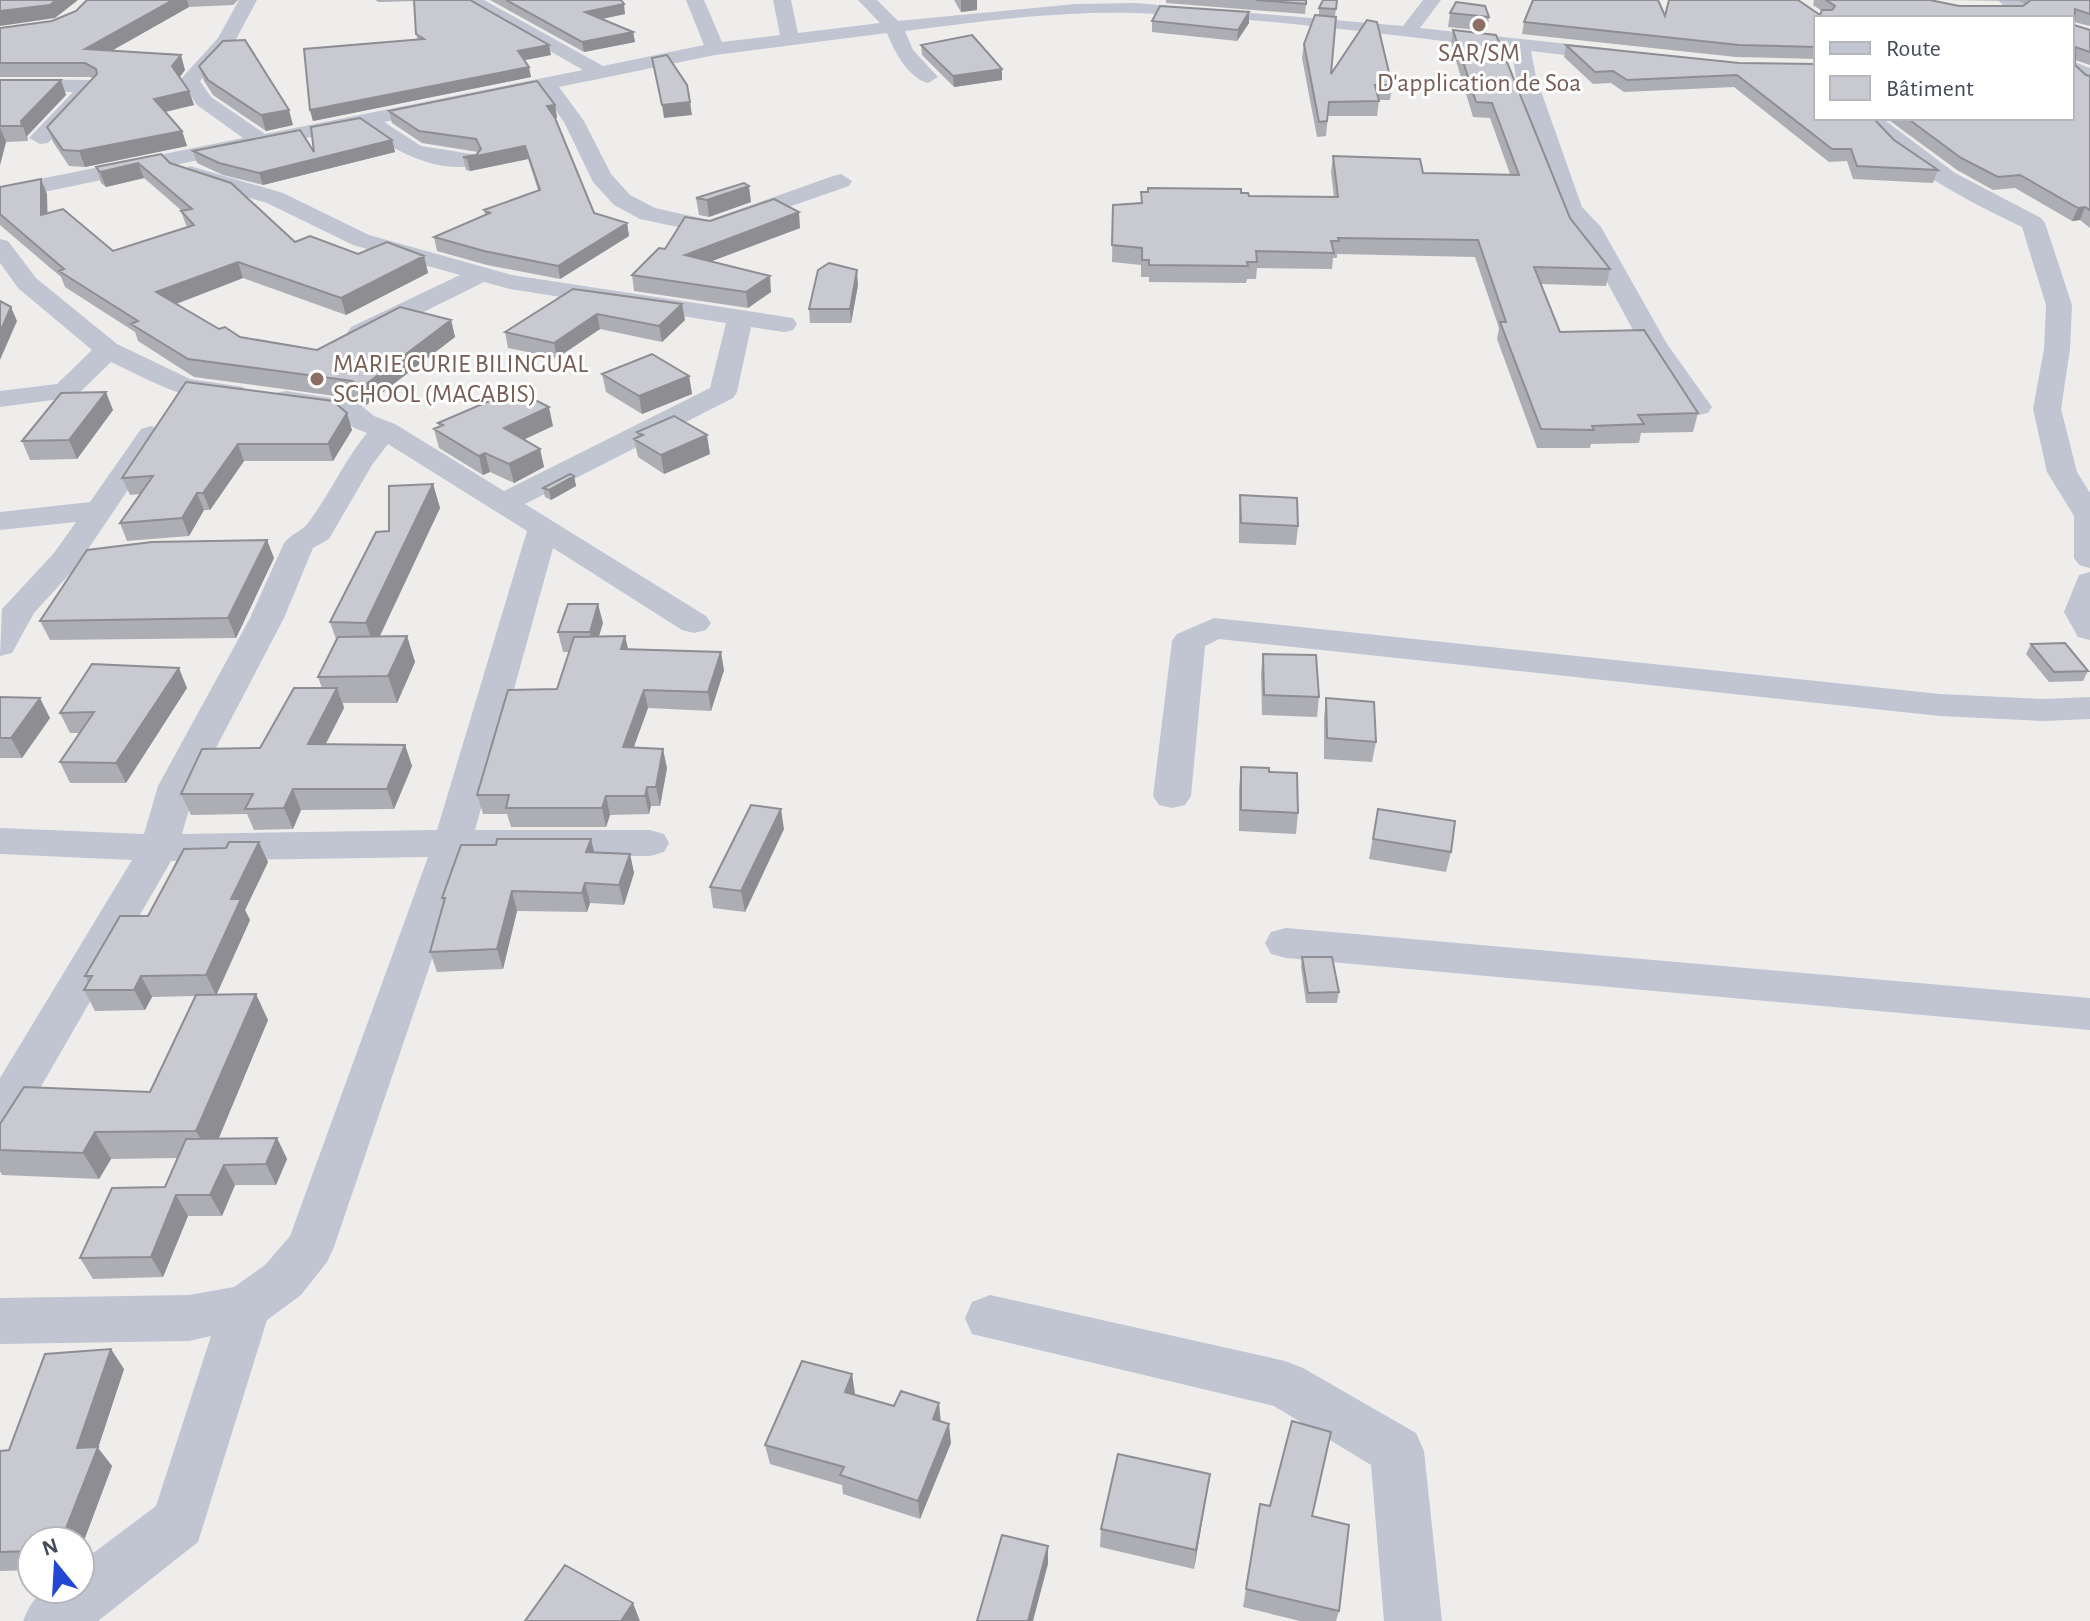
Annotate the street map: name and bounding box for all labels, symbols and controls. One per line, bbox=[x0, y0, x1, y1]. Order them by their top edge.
marker: SAR/SM D'application de Soa bbox=[1470, 16, 1488, 34]
legend bbox=[1814, 16, 2074, 120]
text: Route bbox=[1886, 37, 1941, 61]
place label: SAR/SM D'application de Soa bbox=[1377, 40, 1581, 96]
text: Bâtiment bbox=[1886, 77, 1974, 101]
place label: MARIE CURIE BILINGUAL SCHOOL (MACABIS) bbox=[333, 351, 588, 407]
marker: MARIE CURIE BILINGUAL SCHOOL (MACABIS) bbox=[308, 370, 326, 388]
north arrow bbox=[16, 1525, 96, 1605]
text: N bbox=[39, 1534, 61, 1560]

